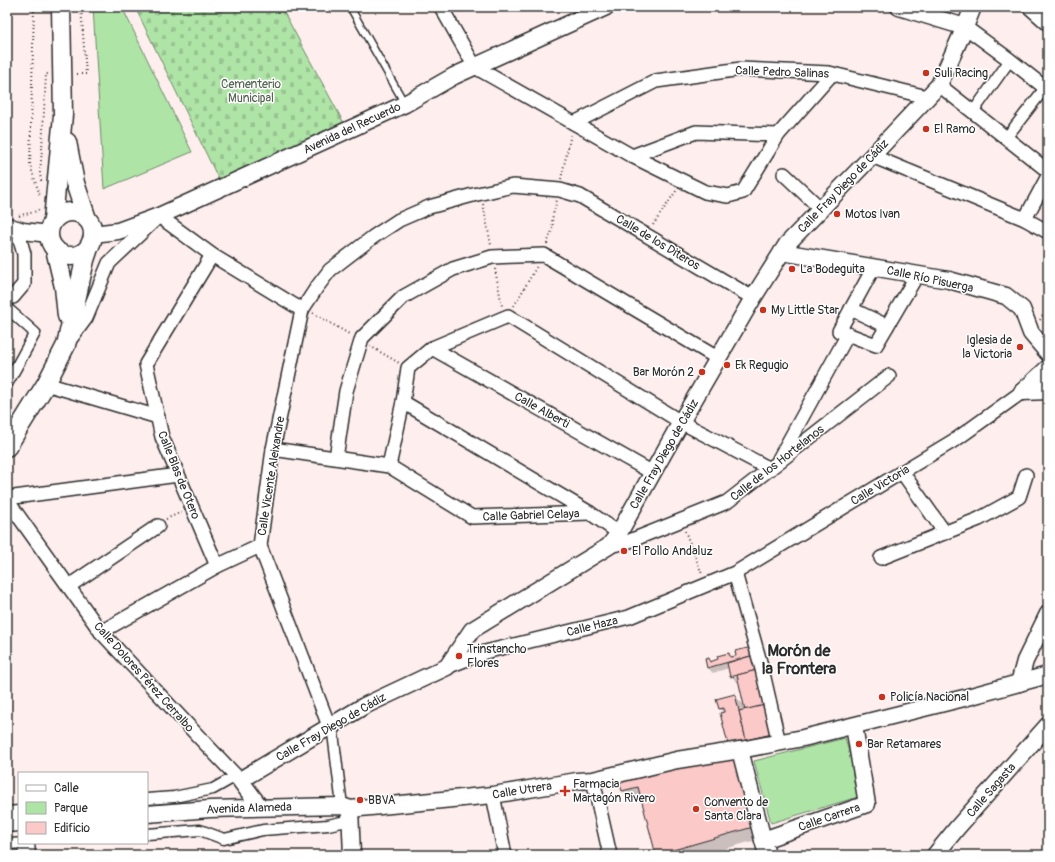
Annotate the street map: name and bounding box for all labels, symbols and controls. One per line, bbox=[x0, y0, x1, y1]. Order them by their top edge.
street label: Calle Pedro Salinas bbox=[735, 63, 830, 82]
place label: Suli Racing bbox=[934, 66, 988, 81]
marker: Suli Racing bbox=[921, 68, 931, 78]
park label: Cementerio Municipal bbox=[221, 77, 281, 106]
street label: Avenida del Recuerdo bbox=[301, 99, 404, 158]
place label: El Ramo bbox=[934, 122, 976, 137]
marker: El Ramo bbox=[921, 124, 931, 134]
street label: Calle Fray Diego de Cádiz bbox=[795, 136, 892, 236]
place label: Motos Ivan bbox=[845, 207, 900, 222]
marker: Motos Ivan bbox=[832, 209, 842, 219]
street label: Calle de los Diteros bbox=[613, 211, 703, 274]
place label: La Bodeguita bbox=[800, 262, 865, 277]
street label: Calle Río Pisuerga bbox=[885, 263, 975, 296]
marker: La Bodeguita bbox=[787, 264, 797, 274]
place label: My Little Star bbox=[771, 303, 840, 318]
marker: My Little Star bbox=[758, 305, 768, 315]
place label: Iglesia de la Victoria bbox=[962, 333, 1012, 362]
marker: Iglesia de la Victoria bbox=[1015, 342, 1025, 352]
place label: Ek Regugio bbox=[735, 358, 789, 373]
marker: Ek Regugio bbox=[722, 360, 732, 370]
place label: Bar Morón 2 bbox=[633, 365, 694, 380]
marker: Bar Morón 2 bbox=[697, 367, 707, 377]
street label: Calle Alberti bbox=[511, 389, 572, 432]
street label: Calle Fray Diego de Cádiz bbox=[627, 397, 702, 512]
street label: Calle Vicente Aleixandre bbox=[255, 415, 288, 537]
street label: Calle de los Hortelanos bbox=[727, 422, 828, 505]
street label: Calle Blas de Otero bbox=[154, 429, 203, 522]
street label: Calle Victoria bbox=[848, 462, 913, 509]
street label: Calle Gabriel Celaya bbox=[482, 506, 580, 525]
place label: El Pollo Andaluz bbox=[632, 544, 713, 559]
marker: El Pollo Andaluz bbox=[619, 546, 629, 556]
street label: Calle Haza bbox=[565, 613, 620, 640]
street label: Calle Dolores Pérez Cerralbo bbox=[90, 619, 197, 736]
district label: Morón de la Frontera bbox=[762, 641, 837, 679]
place label: Trinstancho Flores bbox=[467, 642, 527, 671]
marker: Trinstancho Flores bbox=[454, 651, 464, 661]
street label: Calle Fray Diego de Cádiz bbox=[274, 690, 389, 765]
place label: Policía Nacional bbox=[890, 690, 969, 705]
marker: Policía Nacional bbox=[877, 692, 887, 702]
place label: Bar Retamares bbox=[867, 737, 942, 752]
marker: Bar Retamares bbox=[854, 739, 864, 749]
street label: Calle Sagasta bbox=[964, 760, 1019, 821]
legend bbox=[18, 772, 148, 844]
place label: Farmacia Martagón Rivero bbox=[573, 777, 656, 806]
street label: Calle Utrera bbox=[491, 778, 553, 803]
text: Calle bbox=[54, 781, 79, 796]
marker: Farmacia Martagón Rivero bbox=[560, 786, 570, 796]
place label: BBVA bbox=[368, 793, 396, 808]
marker: BBVA bbox=[355, 795, 365, 805]
place label: Convento de Santa Clara bbox=[704, 795, 768, 824]
street label: Avenida Alameda bbox=[206, 799, 292, 817]
street label: Calle Carrera bbox=[796, 800, 862, 835]
text: Parque bbox=[54, 801, 88, 816]
marker: Convento de Santa Clara bbox=[691, 804, 701, 814]
text: Edificio bbox=[54, 821, 90, 836]

